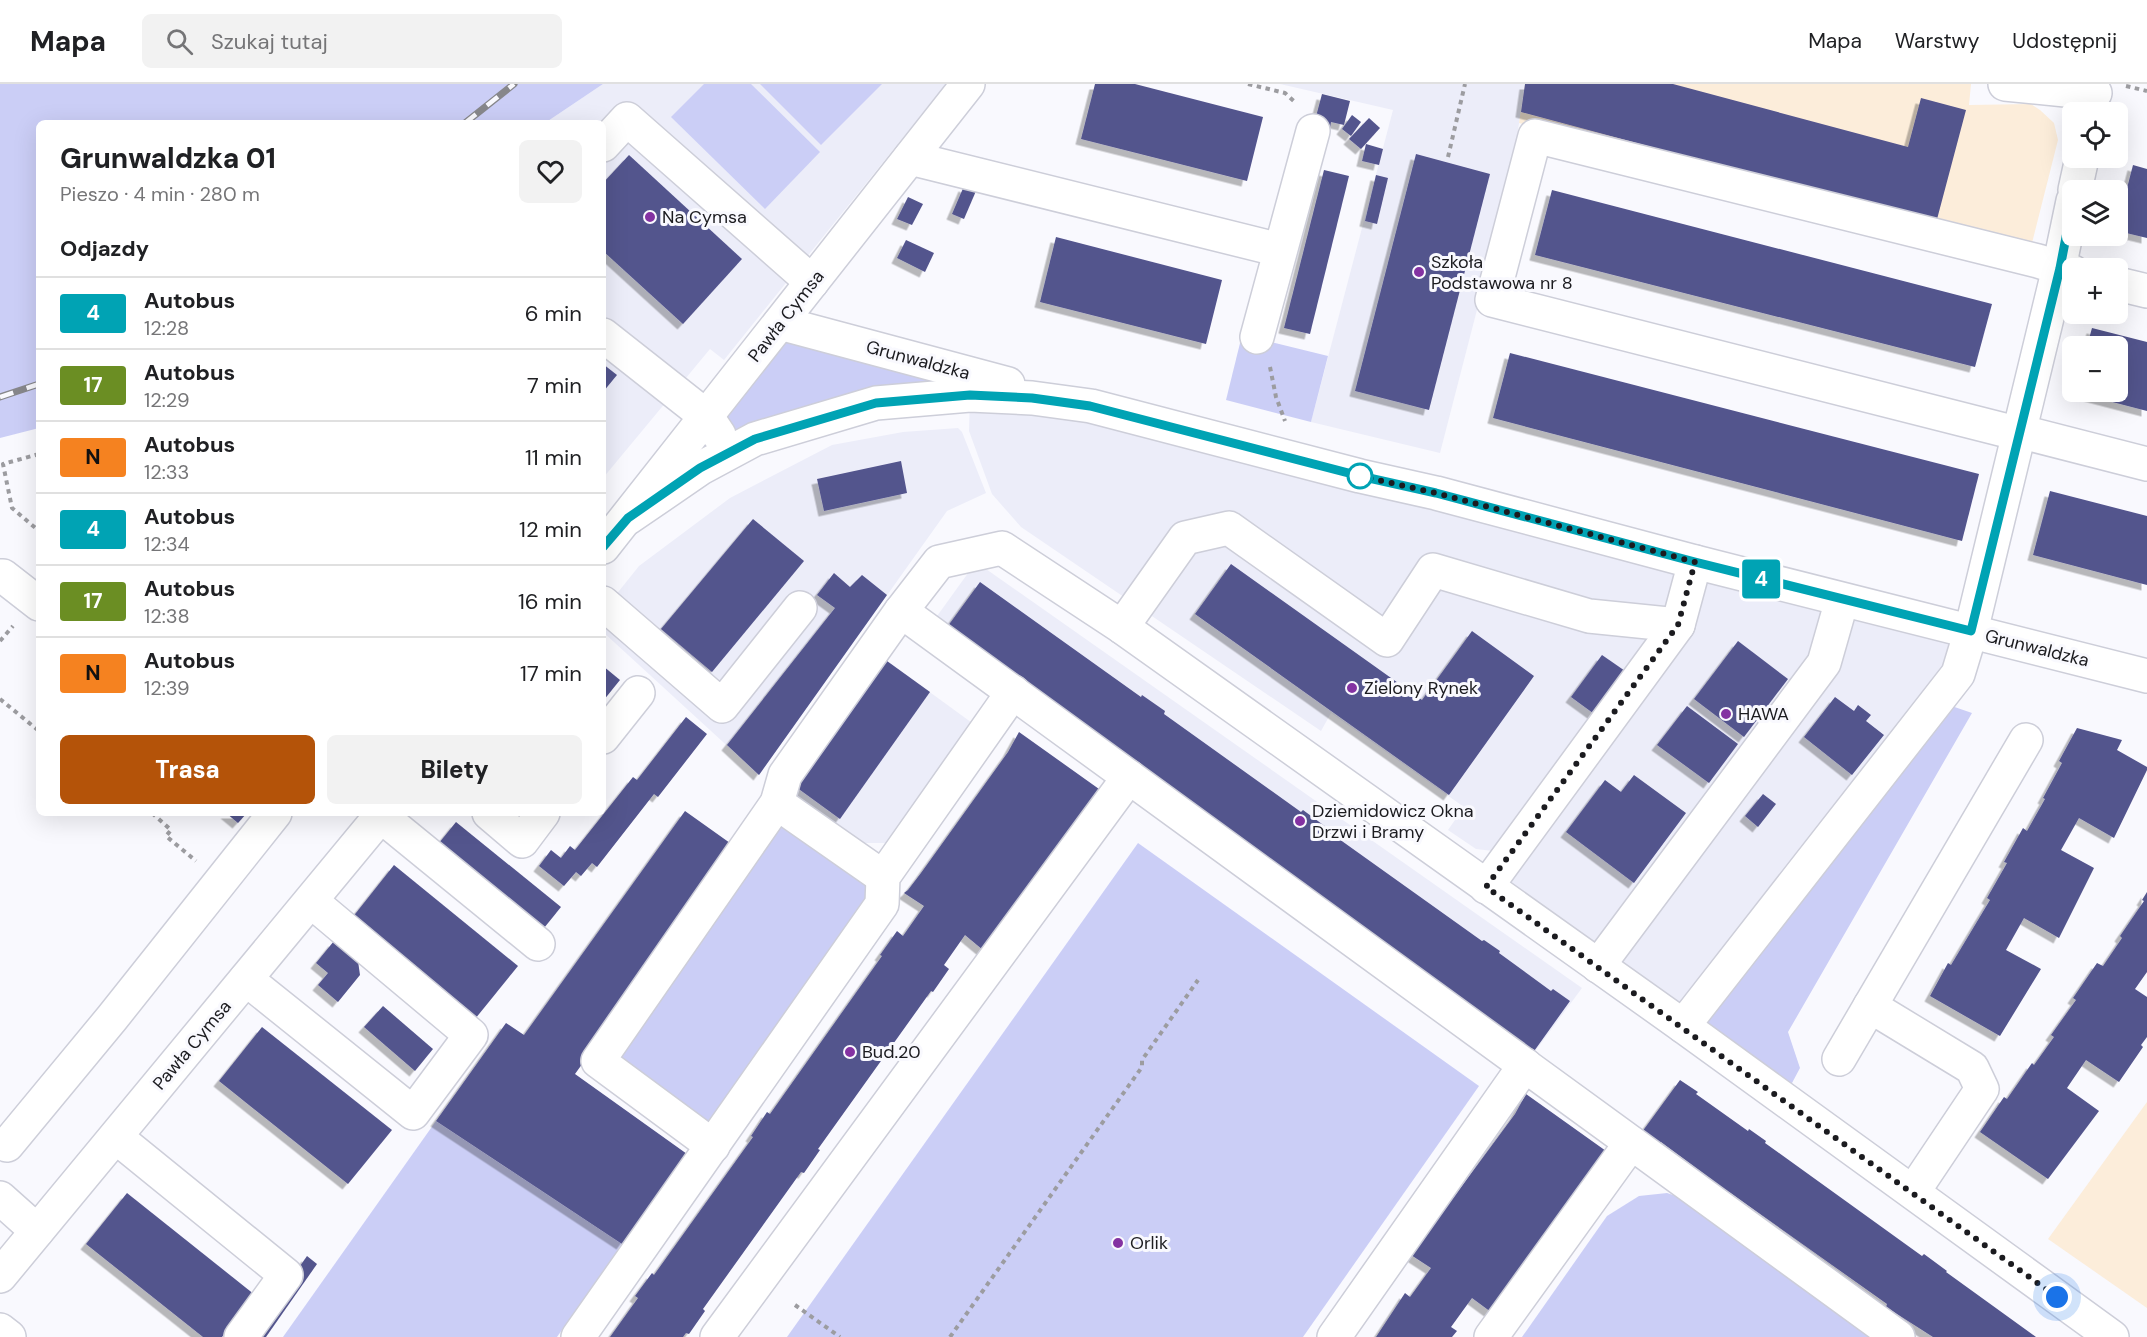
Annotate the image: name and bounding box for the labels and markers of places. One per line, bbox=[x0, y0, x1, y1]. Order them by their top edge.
place label: Na Cymsa bbox=[662, 205, 747, 229]
marker: Na Cymsa bbox=[643, 210, 657, 224]
place label: Szkoła Podstawowa nr 8 bbox=[1431, 250, 1573, 295]
marker: Szkoła Podstawowa nr 8 bbox=[1412, 265, 1426, 279]
unlabelled marker bbox=[1347, 463, 1373, 489]
place label: Zielony Rynek bbox=[1364, 676, 1478, 700]
marker: Zielony Rynek bbox=[1345, 681, 1359, 695]
place label: HAWA bbox=[1738, 702, 1789, 726]
marker: HAWA bbox=[1719, 707, 1733, 721]
place label: Dziemidowicz Okna Drzwi i Bramy bbox=[1312, 799, 1474, 844]
marker: Dziemidowicz Okna Drzwi i Bramy bbox=[1293, 814, 1307, 828]
place label: Bud.20 bbox=[862, 1040, 921, 1064]
marker: Bud.20 bbox=[843, 1045, 857, 1059]
place label: Orlik bbox=[1130, 1231, 1168, 1255]
marker: Orlik bbox=[1111, 1236, 1125, 1250]

